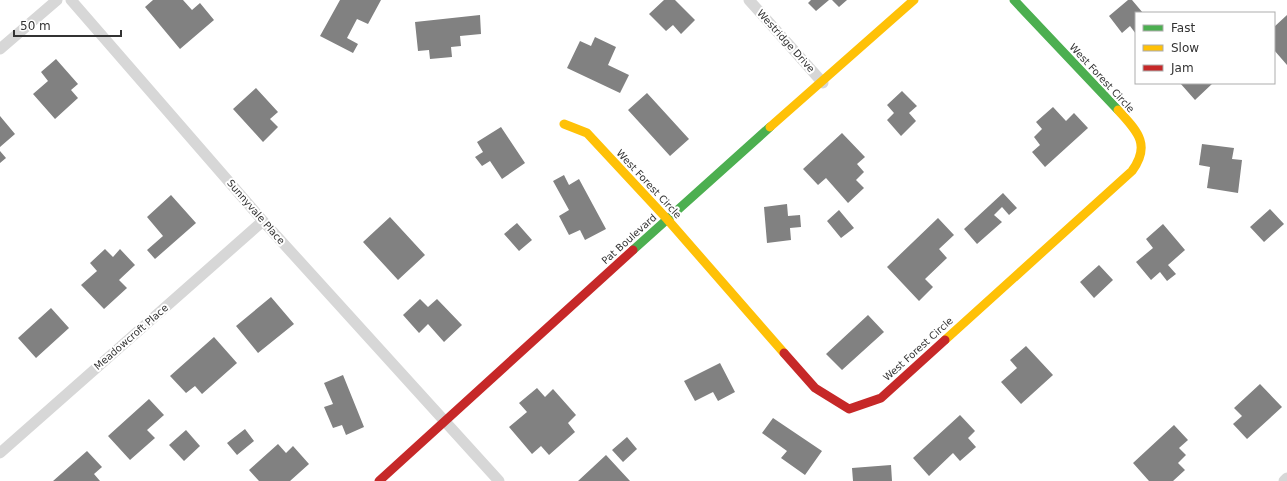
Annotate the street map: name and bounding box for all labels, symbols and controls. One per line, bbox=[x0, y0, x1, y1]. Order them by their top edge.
street label: Westridge Drive bbox=[755, 8, 817, 74]
scale bar bbox=[14, 12, 121, 38]
legend bbox=[1135, 12, 1275, 84]
text: 50 m bbox=[20, 19, 51, 33]
text: Fast bbox=[1171, 21, 1195, 35]
street label: West Forest Circle bbox=[1067, 41, 1137, 115]
text: Slow bbox=[1171, 41, 1199, 55]
text: Jam bbox=[1170, 61, 1194, 75]
street label: West Forest Circle bbox=[614, 147, 684, 221]
street label: Sunnyvale Place bbox=[225, 177, 287, 247]
street label: Pat Boulevard bbox=[600, 212, 658, 266]
street label: Meadowcroft Place bbox=[92, 302, 170, 372]
street label: West Forest Circle bbox=[881, 315, 955, 383]

